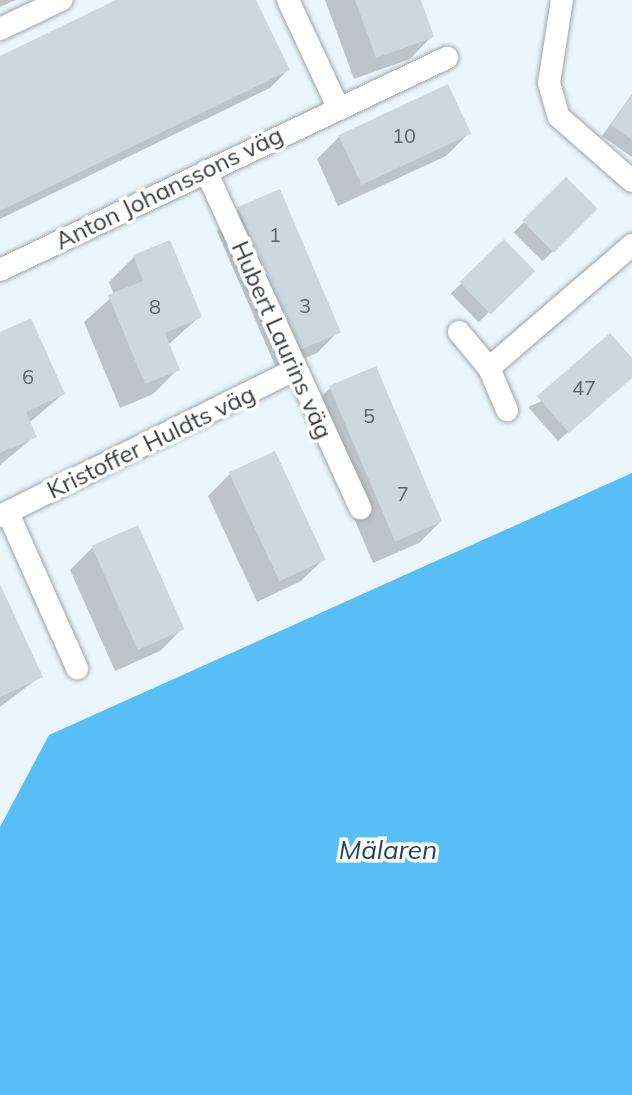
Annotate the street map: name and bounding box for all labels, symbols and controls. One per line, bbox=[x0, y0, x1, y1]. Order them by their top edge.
street label: Anton Johanssons väg bbox=[51, 120, 287, 256]
house number: 10 bbox=[392, 123, 416, 147]
house number: 1 bbox=[269, 222, 281, 246]
street label: Hubert Laurins väg bbox=[225, 237, 339, 443]
house number: 3 bbox=[299, 293, 311, 317]
house number: 8 bbox=[149, 294, 161, 318]
house number: 6 bbox=[22, 364, 34, 388]
house number: 47 bbox=[572, 375, 596, 399]
street label: Kristoffer Huldts väg bbox=[43, 379, 259, 505]
house number: 5 bbox=[363, 403, 375, 427]
house number: 7 bbox=[397, 481, 409, 505]
water label: Mälaren bbox=[339, 834, 437, 866]

